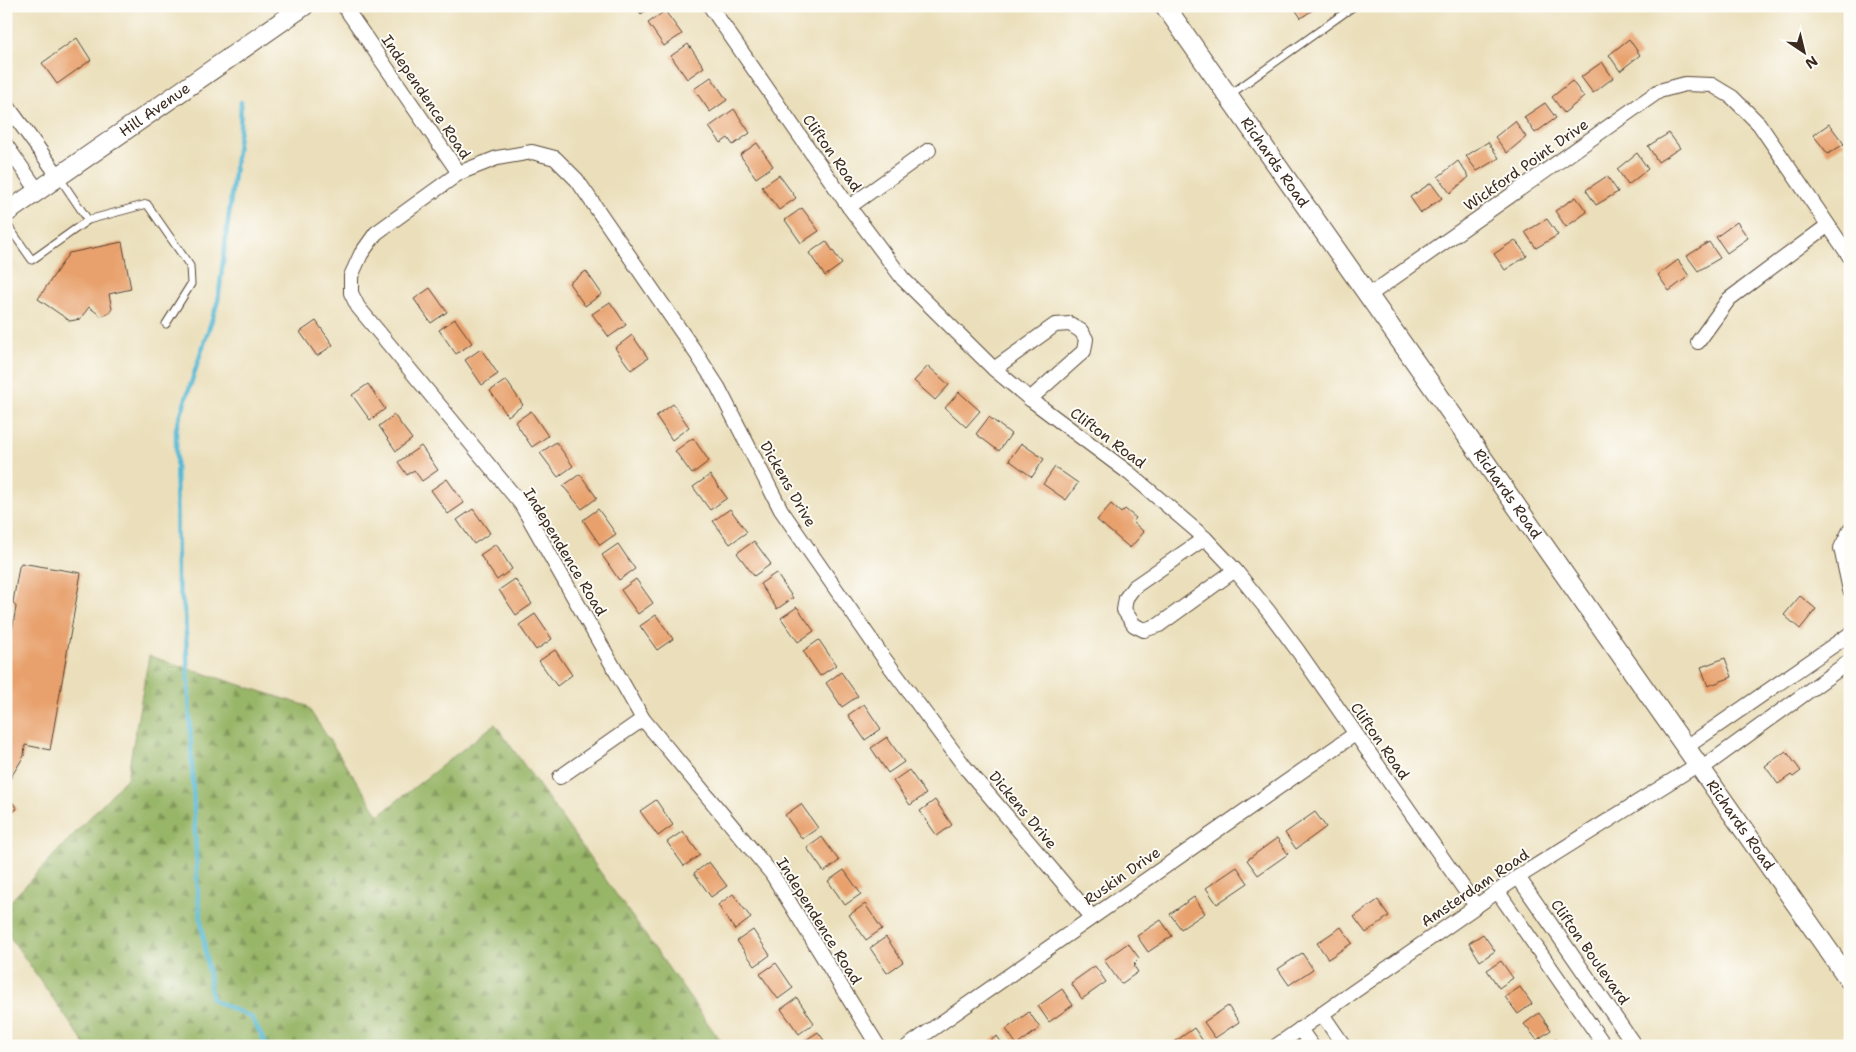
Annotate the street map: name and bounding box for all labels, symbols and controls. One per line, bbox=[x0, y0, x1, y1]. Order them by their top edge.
north arrow bbox=[1778, 28, 1828, 78]
street label: Independence Road bbox=[377, 31, 475, 164]
text: N bbox=[1802, 52, 1821, 73]
street label: Hill Avenue bbox=[115, 78, 194, 141]
street label: Clifton Road bbox=[798, 110, 866, 196]
street label: Richards Road bbox=[1236, 113, 1314, 212]
street label: Wickford Point Drive bbox=[1460, 114, 1592, 216]
street label: Clifton Road bbox=[1066, 403, 1150, 473]
street label: Dickens Drive bbox=[755, 437, 821, 531]
street label: Richards Road bbox=[1469, 445, 1547, 543]
street label: Independence Road bbox=[519, 484, 611, 620]
street label: Clifton Road bbox=[1346, 698, 1414, 784]
street label: Dickens Drive bbox=[984, 767, 1062, 853]
street label: Richards Road bbox=[1702, 776, 1779, 875]
street label: Ruskin Drive bbox=[1080, 842, 1164, 910]
street label: Amsterdam Road bbox=[1417, 844, 1533, 932]
street label: Independence Road bbox=[772, 854, 866, 989]
street label: Clifton Boulevard bbox=[1546, 895, 1634, 1009]

